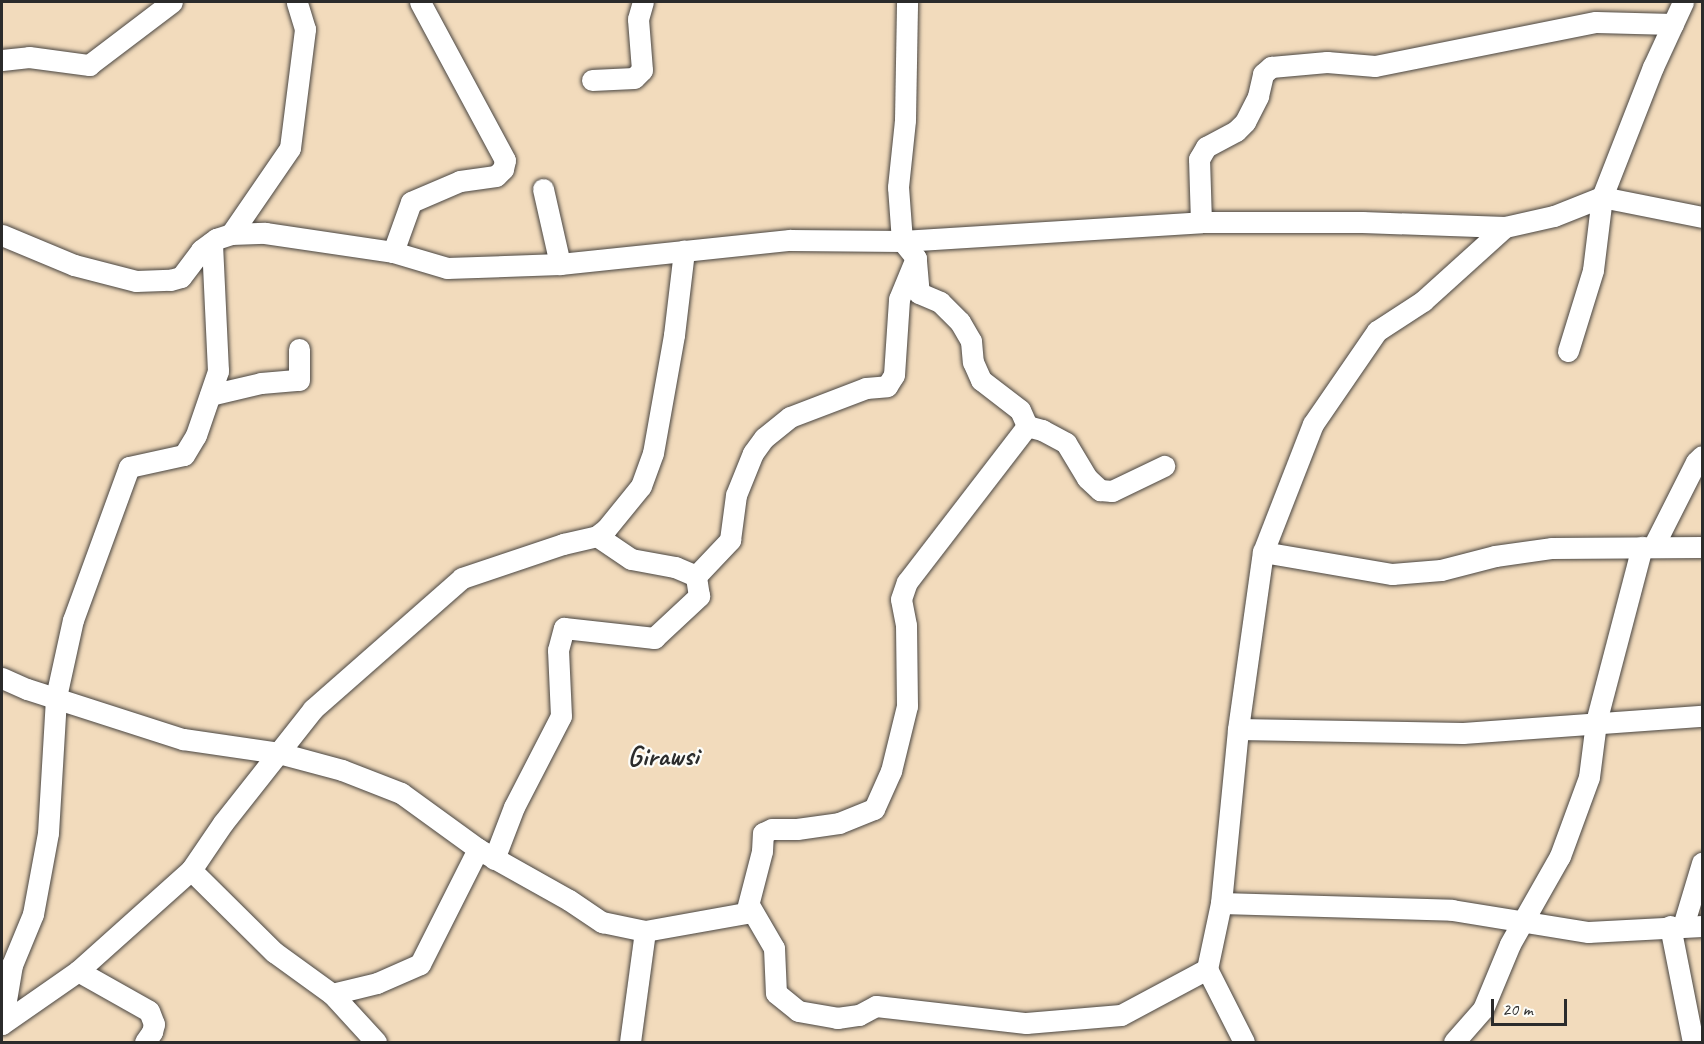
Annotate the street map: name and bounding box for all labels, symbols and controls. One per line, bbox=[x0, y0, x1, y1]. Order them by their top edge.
district label: Girawsi bbox=[628, 739, 698, 773]
scale bar bbox=[1494, 987, 1570, 1025]
text: 20 m bbox=[1502, 998, 1533, 1020]

